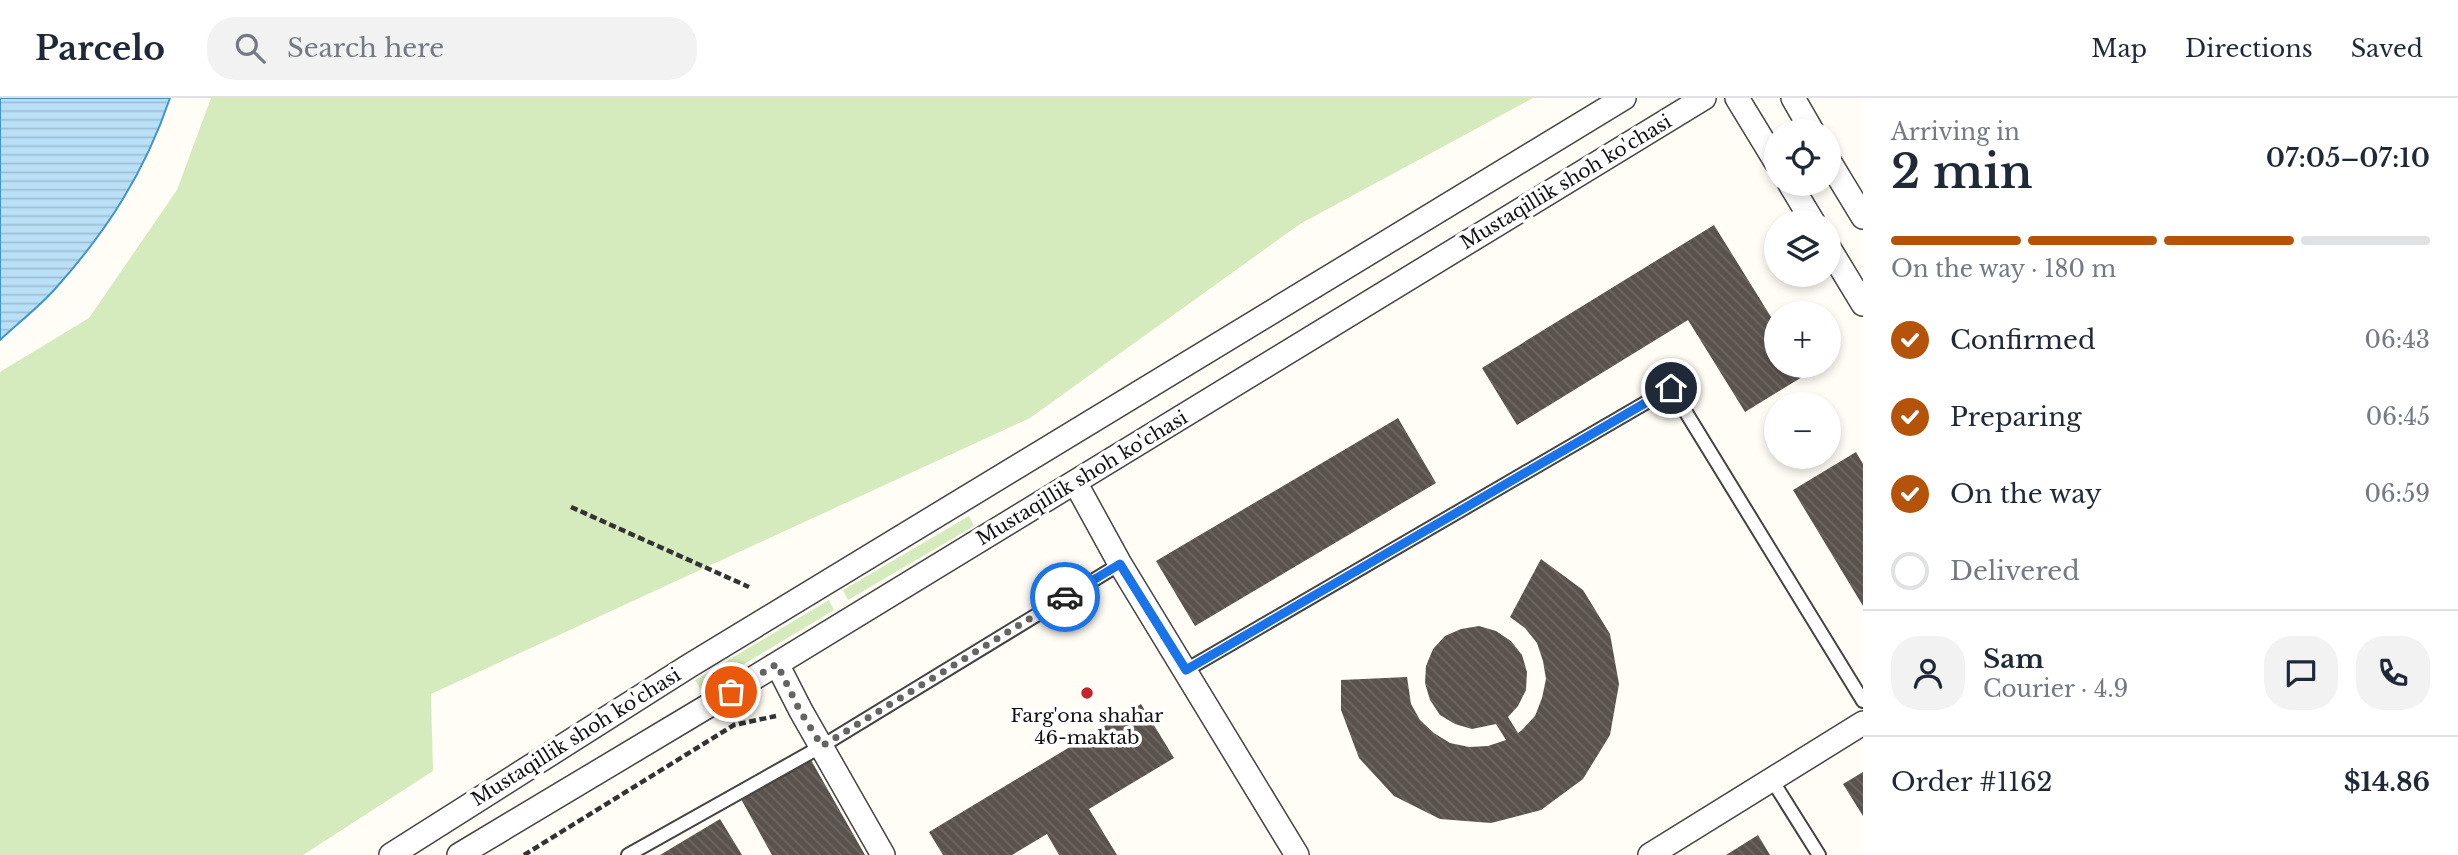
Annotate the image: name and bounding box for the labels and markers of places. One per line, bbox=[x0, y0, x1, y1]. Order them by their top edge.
pin bbox=[1641, 358, 1701, 418]
pin bbox=[701, 662, 761, 722]
marker: Farg'ona shahar 46-maktab bbox=[1079, 685, 1095, 701]
place label: Farg'ona shahar 46-maktab bbox=[1011, 704, 1163, 749]

